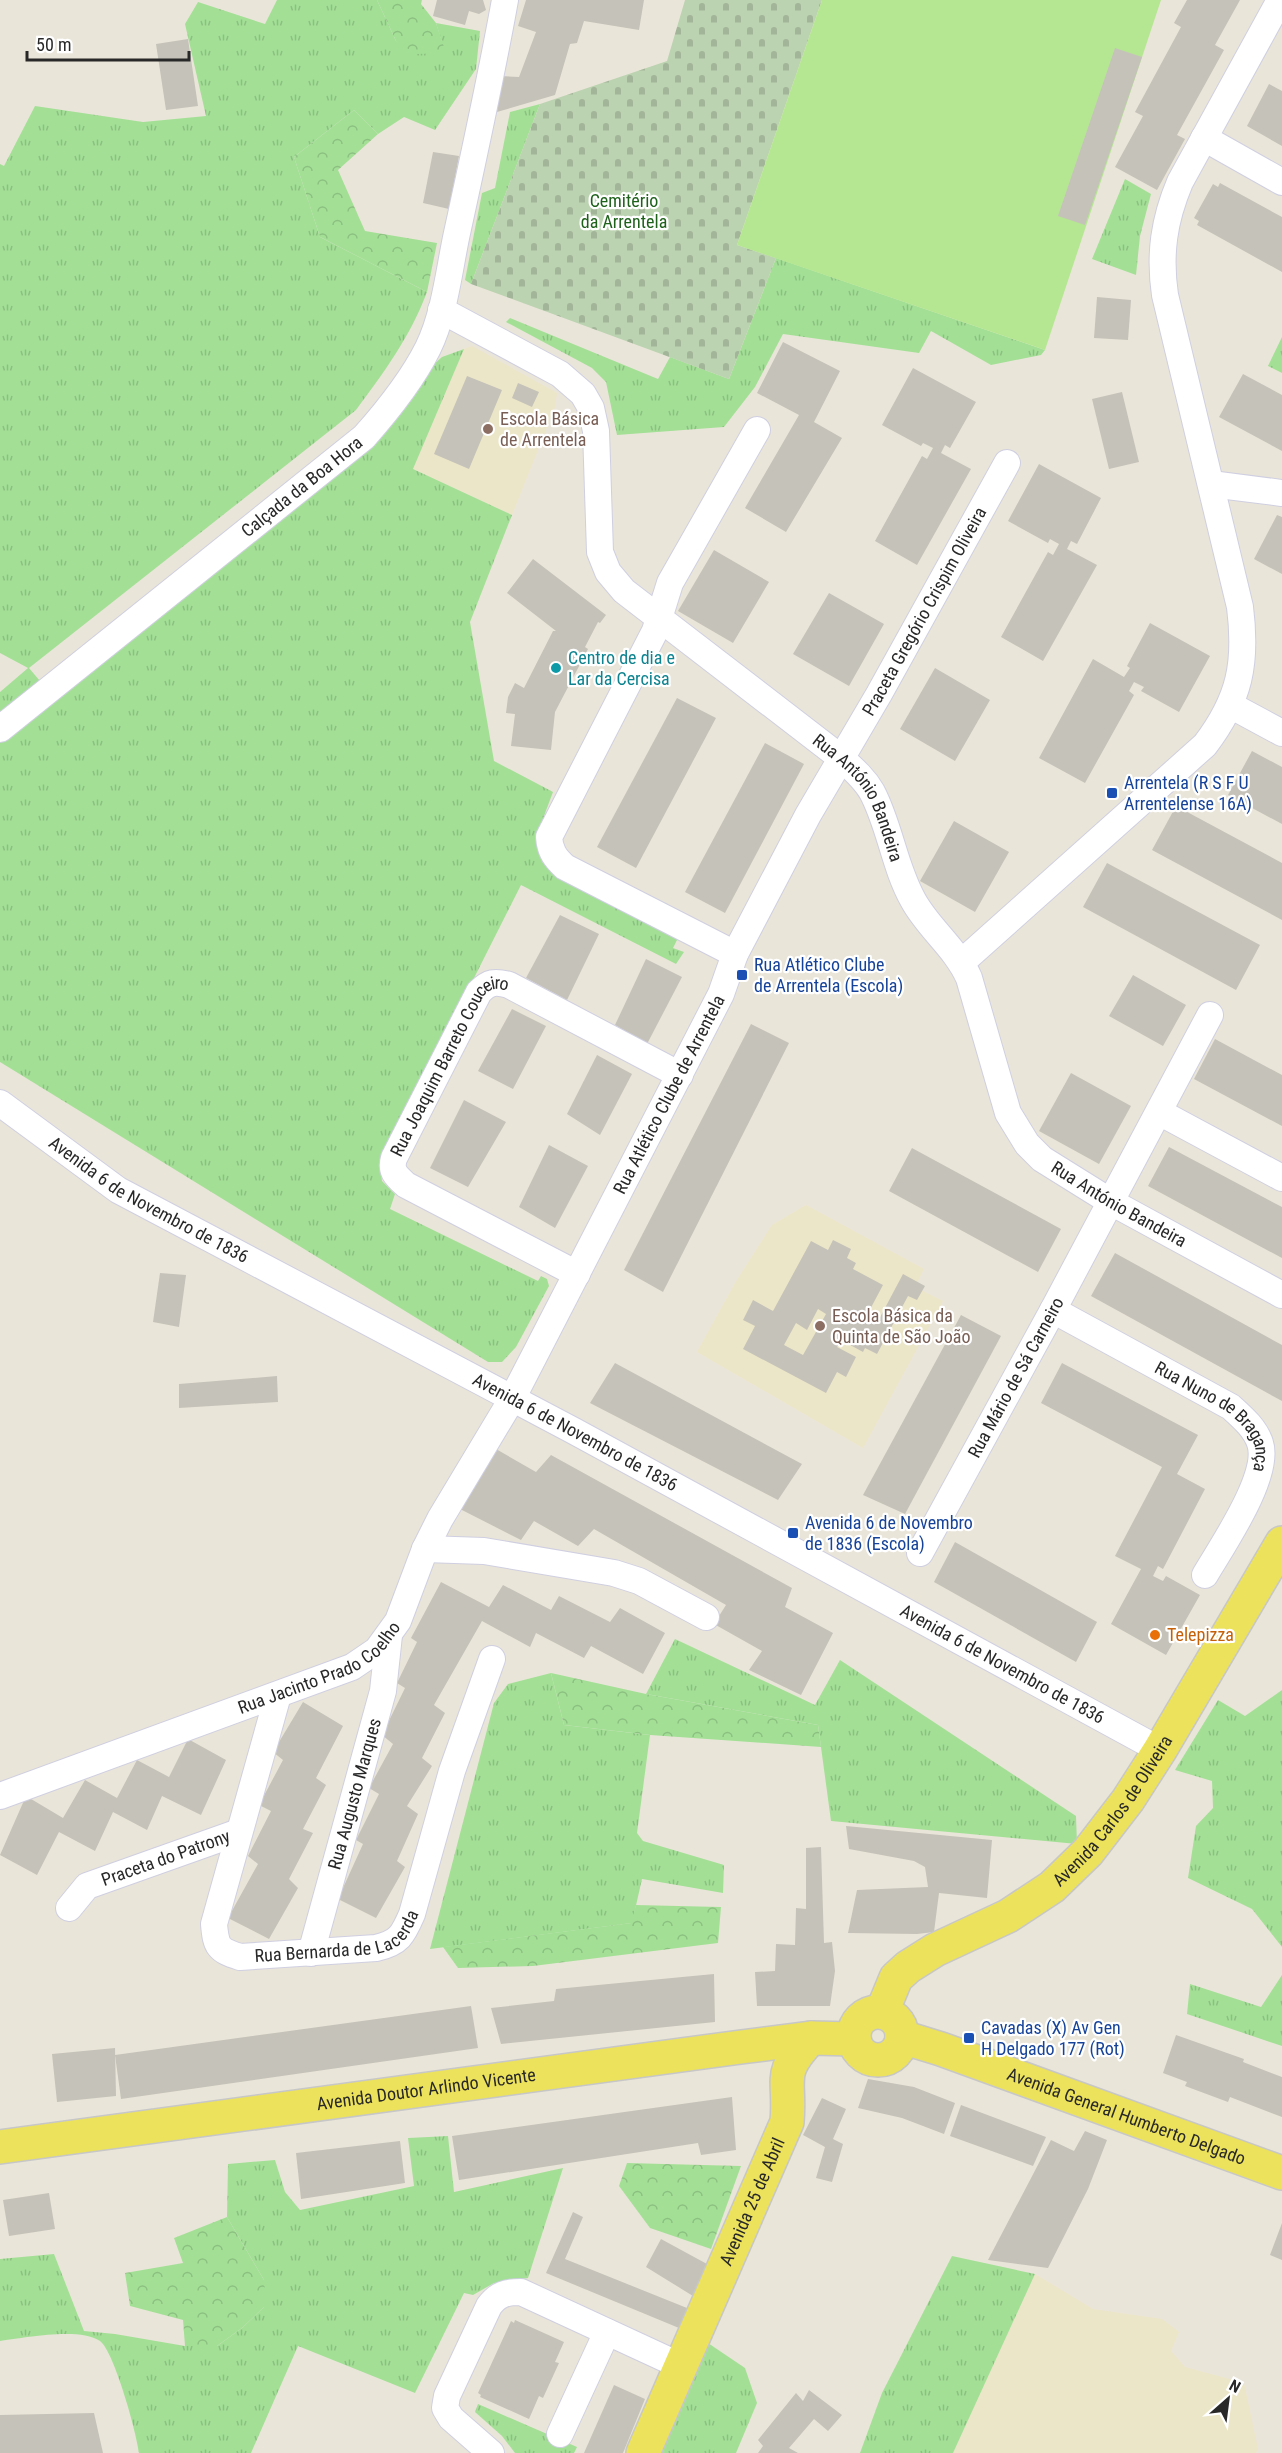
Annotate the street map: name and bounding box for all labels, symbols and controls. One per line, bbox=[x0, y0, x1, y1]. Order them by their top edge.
scale bar bbox=[27, 24, 189, 62]
text: 50 m bbox=[36, 34, 71, 55]
park label: Cemitério da Arrentela bbox=[581, 190, 667, 232]
place label: Escola Básica de Arrentela bbox=[500, 408, 599, 450]
marker: Escola Básica de Arrentela bbox=[481, 422, 495, 436]
street label: Calçada da Boa Hora bbox=[237, 432, 366, 541]
street label: Praceta Gregório Crispim Oliveira bbox=[858, 503, 991, 719]
place label: Centro de dia e Lar da Cercisa bbox=[568, 647, 675, 689]
marker: Centro de dia e Lar da Cercisa bbox=[549, 661, 563, 675]
street label: Rua António Bandeira bbox=[809, 729, 907, 864]
place label: Arrentela (R S F U Arrentelense 16A) bbox=[1124, 772, 1252, 815]
marker: Arrentela (R S F U Arrentelense 16A) bbox=[1105, 786, 1119, 800]
place label: Rua Atlético Clube de Arrentela (Escola) bbox=[754, 954, 903, 997]
marker: Rua Atlético Clube de Arrentela (Escola) bbox=[735, 968, 749, 982]
street label: Rua Joaquim Barreto Couceiro bbox=[386, 972, 511, 1160]
street label: Rua Atlético Clube de Arrentela bbox=[609, 991, 729, 1197]
street label: Avenida 6 de Novembro de 1836 bbox=[45, 1132, 252, 1267]
street label: Rua António Bandeira bbox=[1048, 1156, 1190, 1251]
street label: Rua Mário de Sá Carneiro bbox=[963, 1294, 1068, 1461]
place label: Escola Básica da Quinta de São João bbox=[832, 1305, 970, 1347]
marker: Escola Básica da Quinta de São João bbox=[813, 1319, 827, 1333]
street label: Rua Nuno de Bragança bbox=[1151, 1357, 1273, 1474]
street label: Avenida 6 de Novembro de 1836 bbox=[469, 1368, 681, 1495]
place label: Avenida 6 de Novembro de 1836 (Escola) bbox=[805, 1512, 973, 1555]
marker: Avenida 6 de Novembro de 1836 (Escola) bbox=[786, 1526, 800, 1540]
street label: Avenida 6 de Novembro de 1836 bbox=[897, 1600, 1108, 1728]
street label: Rua Jacinto Prado Coelho bbox=[235, 1617, 404, 1718]
place label: Telepizza bbox=[1167, 1624, 1234, 1645]
marker: Telepizza bbox=[1148, 1628, 1162, 1642]
street label: Rua Augusto Marques bbox=[323, 1716, 385, 1872]
street label: Avenida Carlos de Oliveira bbox=[1048, 1731, 1176, 1890]
street label: Praceta do Patrony bbox=[98, 1825, 233, 1890]
street label: Rua Bernarda de Lacerda bbox=[254, 1907, 422, 1966]
place label: Cavadas (X) Av Gen H Delgado 177 (Rot) bbox=[981, 2017, 1125, 2060]
marker: Cavadas (X) Av Gen H Delgado 177 (Rot) bbox=[962, 2031, 976, 2045]
street label: Avenida General Humberto Delgado bbox=[1004, 2063, 1249, 2169]
street label: Avenida Doutor Arlindo Vicente bbox=[315, 2064, 537, 2114]
street label: Avenida 25 de Abril bbox=[715, 2135, 789, 2269]
north arrow bbox=[1198, 2369, 1258, 2429]
text: N bbox=[1226, 2376, 1244, 2397]

